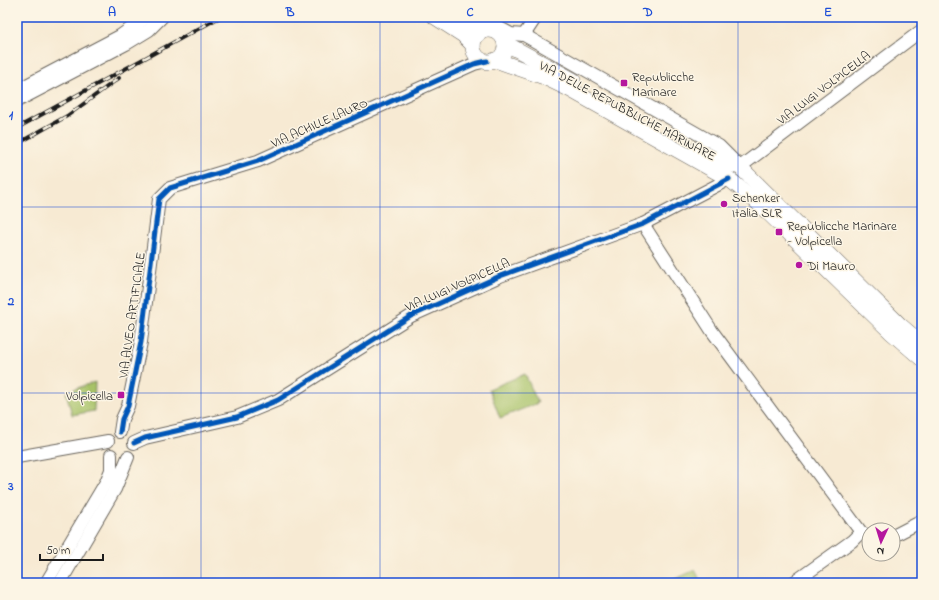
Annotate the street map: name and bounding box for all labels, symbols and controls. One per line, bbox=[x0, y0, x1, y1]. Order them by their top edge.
text: A bbox=[108, 3, 116, 22]
text: B bbox=[285, 3, 295, 22]
text: C bbox=[466, 3, 474, 22]
text: D bbox=[642, 3, 653, 22]
text: E bbox=[824, 3, 832, 22]
street label: VIA LUIGI VOLPICELLA bbox=[772, 47, 875, 130]
street label: VIA DELLE REPUBBLICHE MARINARE bbox=[535, 56, 719, 166]
place label: Republicche Marinare bbox=[632, 68, 694, 102]
marker: Republicche Marinare bbox=[619, 78, 629, 88]
street label: VIA ACHILLE LAURO bbox=[267, 94, 371, 154]
text: 1 bbox=[9, 106, 14, 125]
place label: Schenker Italia SLR bbox=[732, 189, 782, 223]
marker: Schenker Italia SLR bbox=[719, 199, 729, 209]
place label: Republicche Marinare - Volpicella bbox=[787, 217, 897, 251]
marker: Republicche Marinare - Volpicella bbox=[774, 227, 784, 237]
street label: VIA ALVEO ARTIFICIALE bbox=[114, 251, 151, 380]
street label: VIA LUIGI VOLPICELLA bbox=[401, 254, 513, 317]
place label: Di Mauro bbox=[806, 257, 855, 276]
marker: Di Mauro bbox=[794, 260, 804, 270]
text: 2 bbox=[7, 292, 15, 311]
place label: Volpicella bbox=[65, 387, 113, 406]
marker: Volpicella bbox=[116, 390, 126, 400]
text: 3 bbox=[7, 477, 14, 496]
north arrow bbox=[861, 522, 901, 562]
scale bar bbox=[40, 536, 103, 562]
text: 50 m bbox=[46, 542, 70, 560]
text: N bbox=[876, 543, 885, 559]

